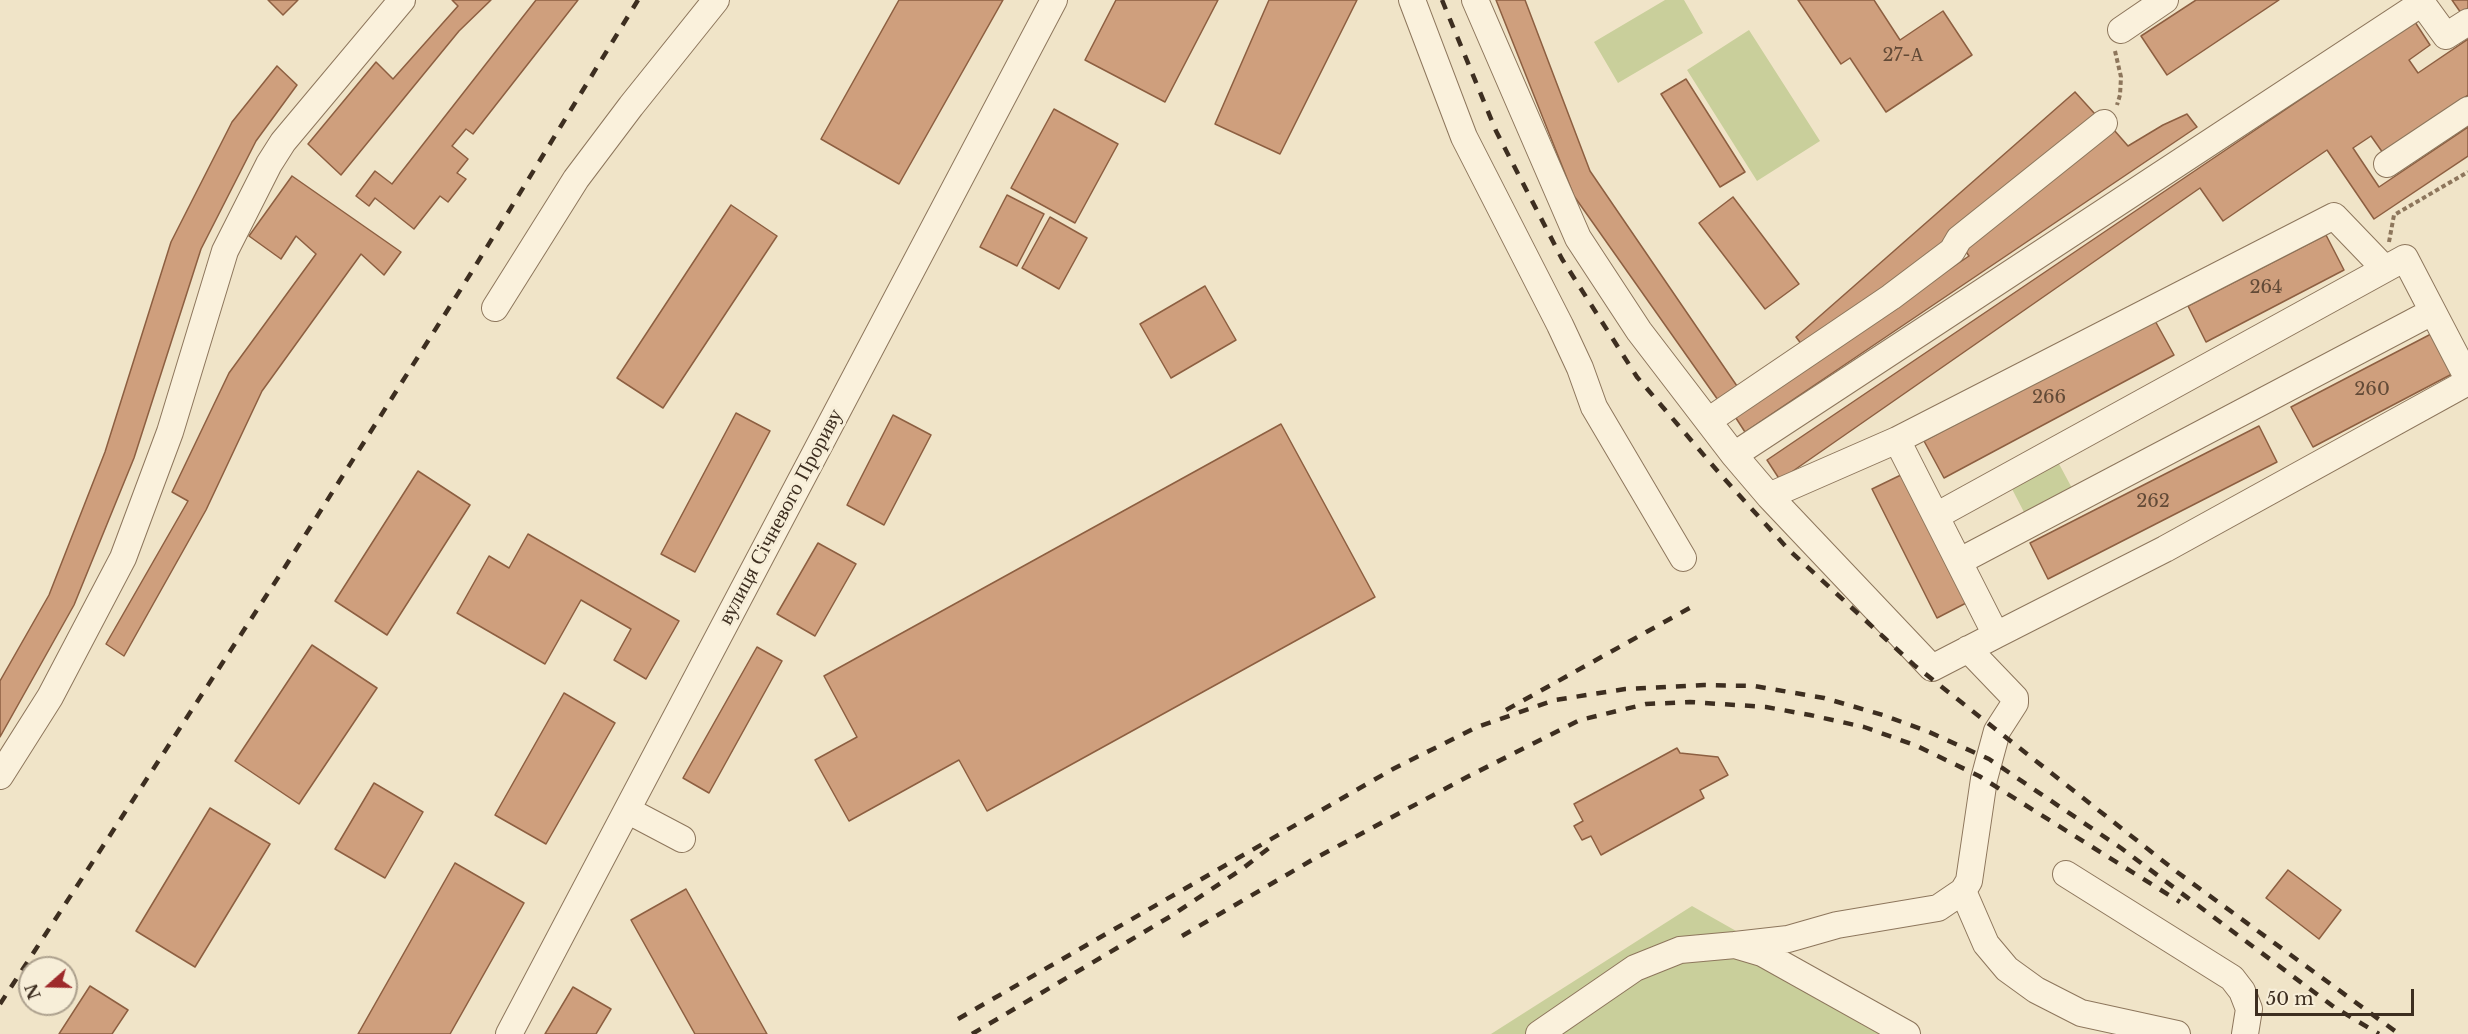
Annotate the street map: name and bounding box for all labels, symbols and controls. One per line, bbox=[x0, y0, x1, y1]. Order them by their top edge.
house number: 27-А bbox=[1882, 45, 1924, 67]
house number: 264 bbox=[2249, 277, 2283, 299]
house number: 260 bbox=[2354, 379, 2390, 401]
house number: 266 bbox=[2032, 387, 2066, 409]
street label: вулиця Січневого Прориву bbox=[713, 405, 849, 629]
house number: 262 bbox=[2136, 491, 2170, 513]
north arrow bbox=[18, 956, 78, 1016]
scale bar bbox=[2258, 977, 2417, 1015]
text: N bbox=[21, 981, 45, 1002]
text: 50 m bbox=[2266, 988, 2314, 1010]

